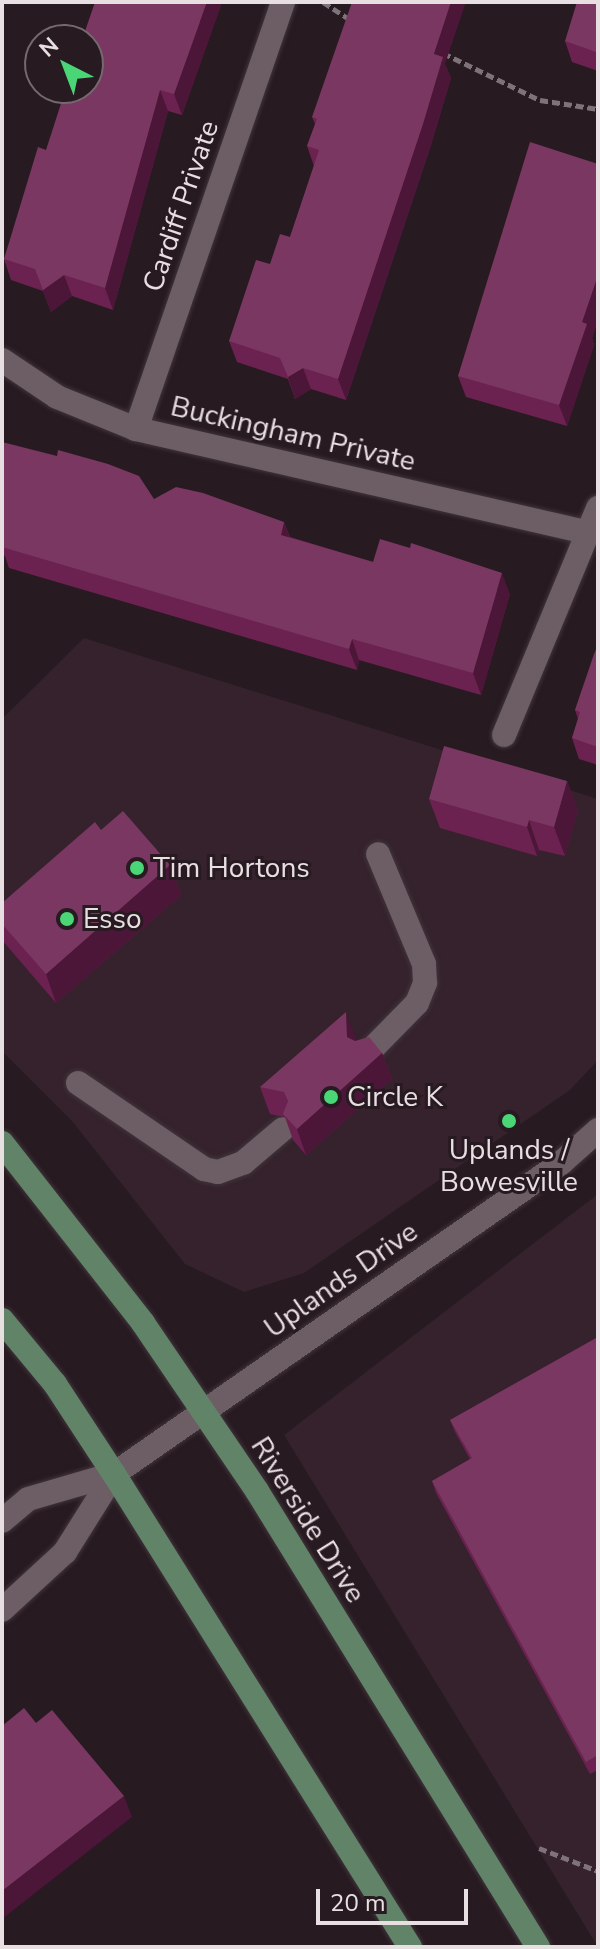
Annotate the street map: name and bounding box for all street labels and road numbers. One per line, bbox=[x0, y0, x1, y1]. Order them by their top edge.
street label: Cardiff Private bbox=[136, 116, 226, 296]
street label: Buckingham Private bbox=[168, 390, 418, 478]
street label: Uplands Drive bbox=[258, 1215, 424, 1345]
street label: Riverside Drive bbox=[244, 1431, 372, 1609]

